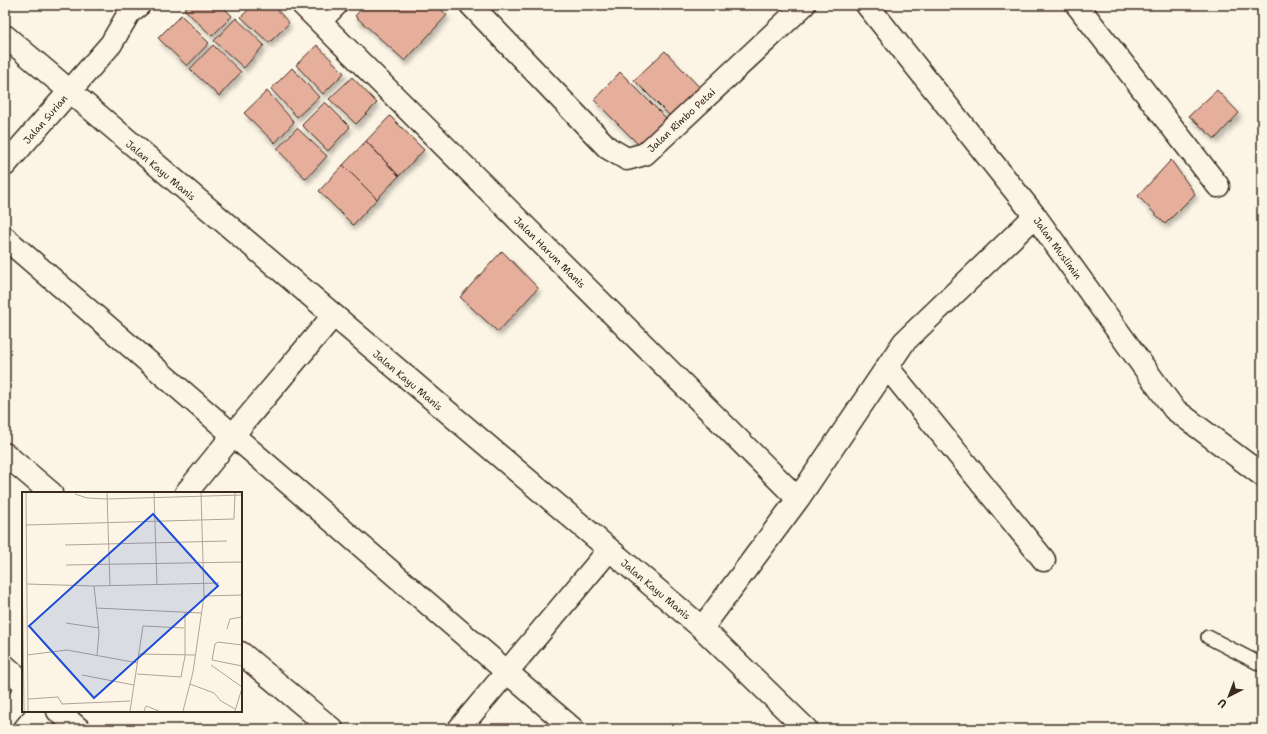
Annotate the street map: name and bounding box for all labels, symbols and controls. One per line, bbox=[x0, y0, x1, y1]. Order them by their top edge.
street label: Jalan Rimbo Petai bbox=[645, 85, 718, 155]
street label: Jalan Surian bbox=[20, 92, 70, 147]
street label: Jalan Kayu Manis bbox=[123, 137, 198, 203]
street label: Jalan Harum Manis bbox=[511, 214, 588, 291]
street label: Jalan Muslimin bbox=[1031, 215, 1085, 282]
street label: Jalan Kayu Manis bbox=[370, 347, 445, 413]
inset map bbox=[22, 492, 242, 712]
street label: Jalan Kayu Manis bbox=[618, 556, 693, 622]
north arrow bbox=[1209, 676, 1249, 716]
text: U bbox=[1215, 695, 1230, 711]

